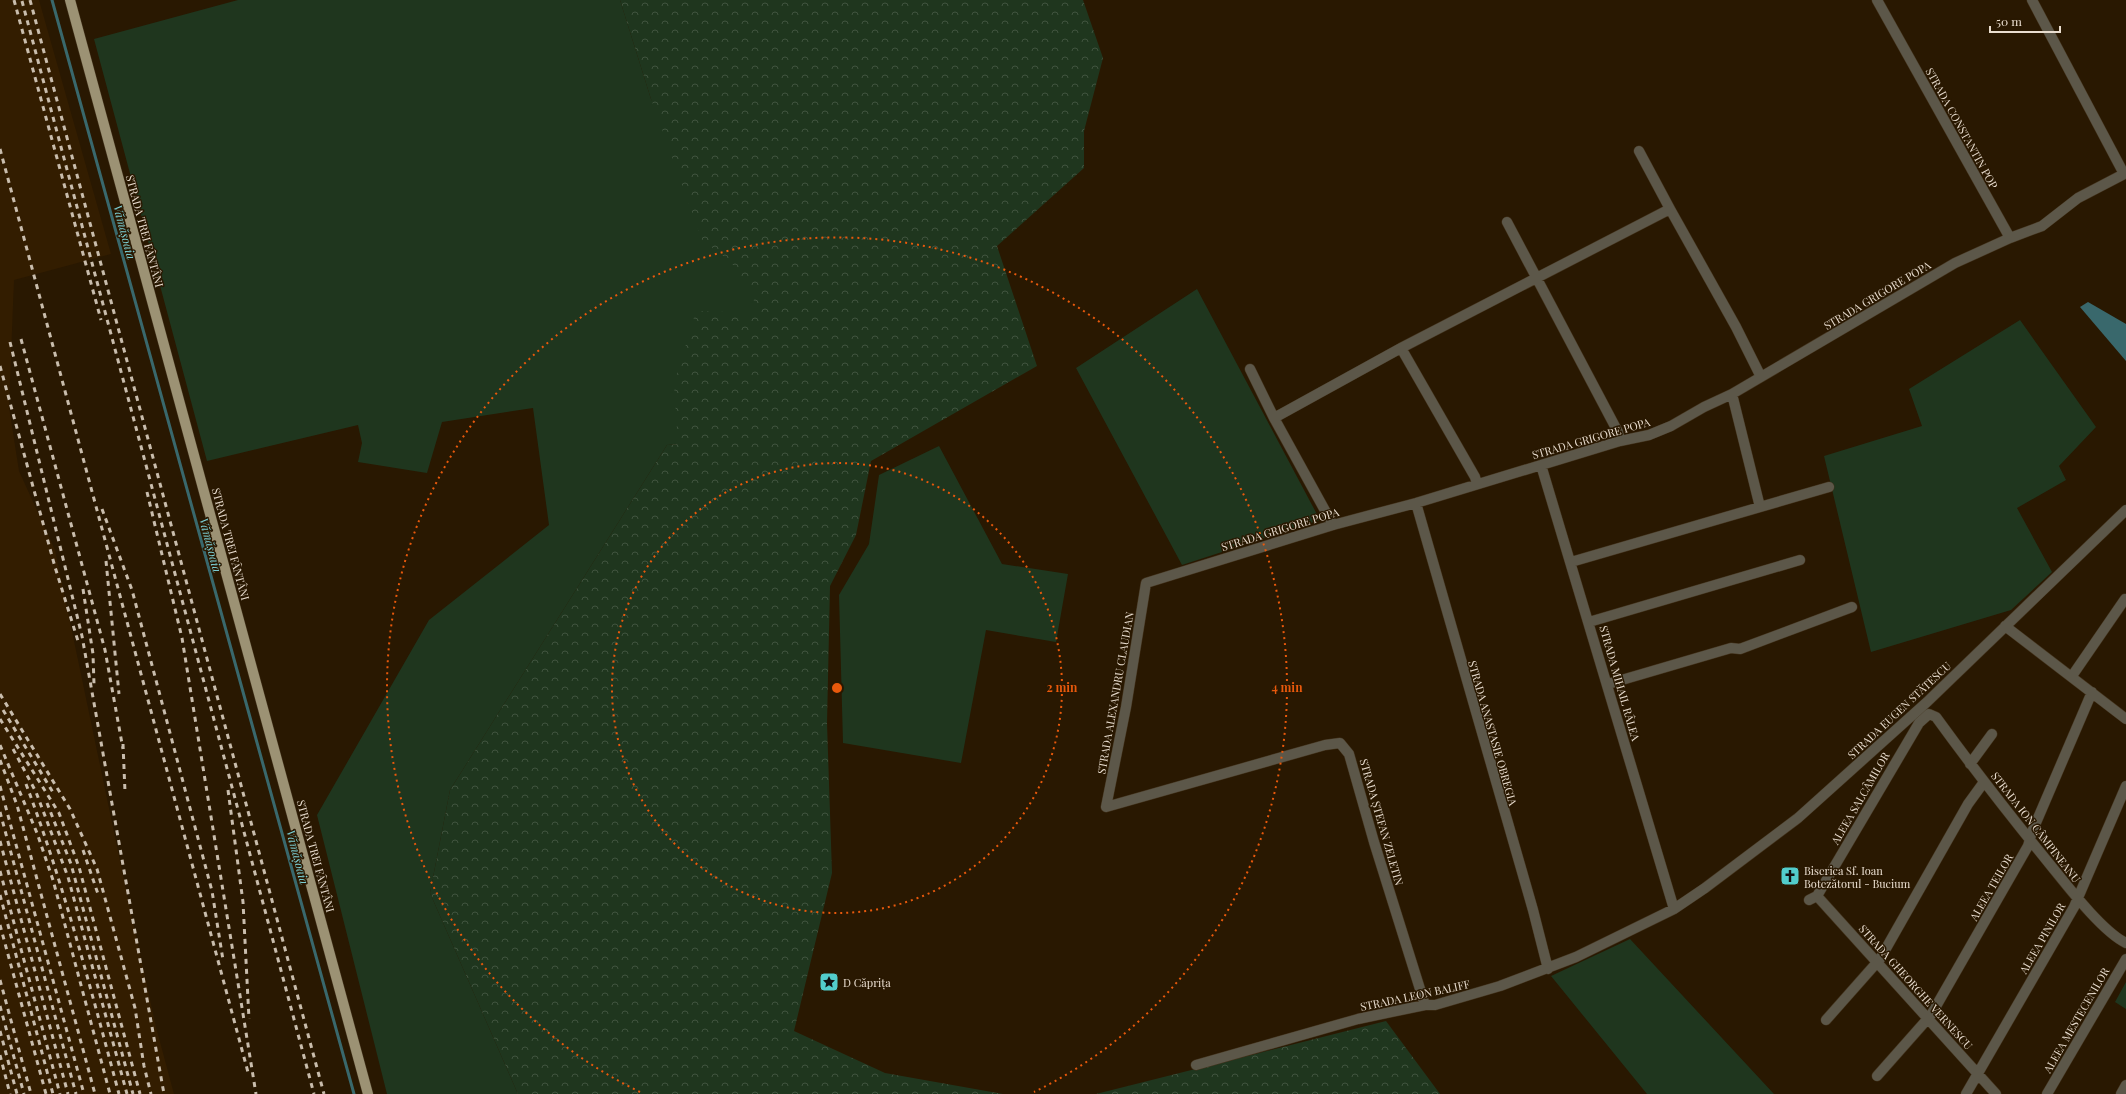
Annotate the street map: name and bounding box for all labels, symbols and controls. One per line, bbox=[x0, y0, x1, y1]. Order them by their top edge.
scale bar bbox=[1990, 8, 2060, 34]
text: 50 m bbox=[1996, 13, 2022, 29]
street label: STRADA CONSTANTIN POP bbox=[1922, 65, 2002, 192]
street label: STRADA TREI FÂNTÂNI bbox=[123, 173, 167, 289]
water label: Vămășoaia bbox=[110, 203, 140, 261]
street label: STRADA GRIGORE POPA bbox=[1821, 257, 1933, 333]
street label: STRADA GRIGORE POPA bbox=[1530, 414, 1652, 462]
street label: STRADA TREI FÂNTÂNI bbox=[209, 486, 253, 602]
street label: STRADA GRIGORE POPA bbox=[1219, 504, 1341, 554]
water label: Vămășoaia bbox=[196, 516, 226, 574]
street label: STRADA ALEXANDRU CLAUDIAN bbox=[1093, 610, 1137, 775]
street label: STRADA MIHAIL RÂLEA bbox=[1596, 624, 1644, 742]
street label: STRADA EUGEN STĂTESCU bbox=[1844, 658, 1954, 762]
street label: STRADA ANASTASIE OBREGIA bbox=[1465, 659, 1521, 807]
text: 2 min bbox=[1047, 679, 1078, 695]
text: 4 min bbox=[1271, 679, 1303, 695]
centre of rings bbox=[830, 681, 844, 695]
street label: ALEEA SALCÂMILOR bbox=[1827, 748, 1893, 848]
street label: STRADA ȘTEFAN ZELETIN bbox=[1357, 757, 1407, 887]
street label: STRADA ION CÂMPINEANU bbox=[1988, 769, 2084, 886]
street label: STRADA TREI FÂNTÂNI bbox=[294, 798, 338, 914]
water label: Vămășoaia bbox=[283, 828, 313, 886]
street label: ALEEA TEILOR bbox=[1965, 850, 2017, 924]
place label: Biserica Sf. Ioan Botezătorul - Bucium bbox=[1804, 863, 1911, 891]
church icon: Biserica Sf. Ioan Botezătorul - Bucium bbox=[1779, 865, 1801, 887]
street label: ALEEA PINILOR bbox=[2015, 899, 2069, 977]
street label: STRADA GHEORGHE VERNESCU bbox=[1856, 921, 1977, 1053]
street label: ALEEA MESTECENILOR bbox=[2039, 964, 2113, 1076]
place icon: D Căprița bbox=[818, 971, 840, 993]
place label: D Căprița bbox=[843, 975, 891, 990]
street label: STRADA LEON BALIFF bbox=[1359, 976, 1471, 1014]

